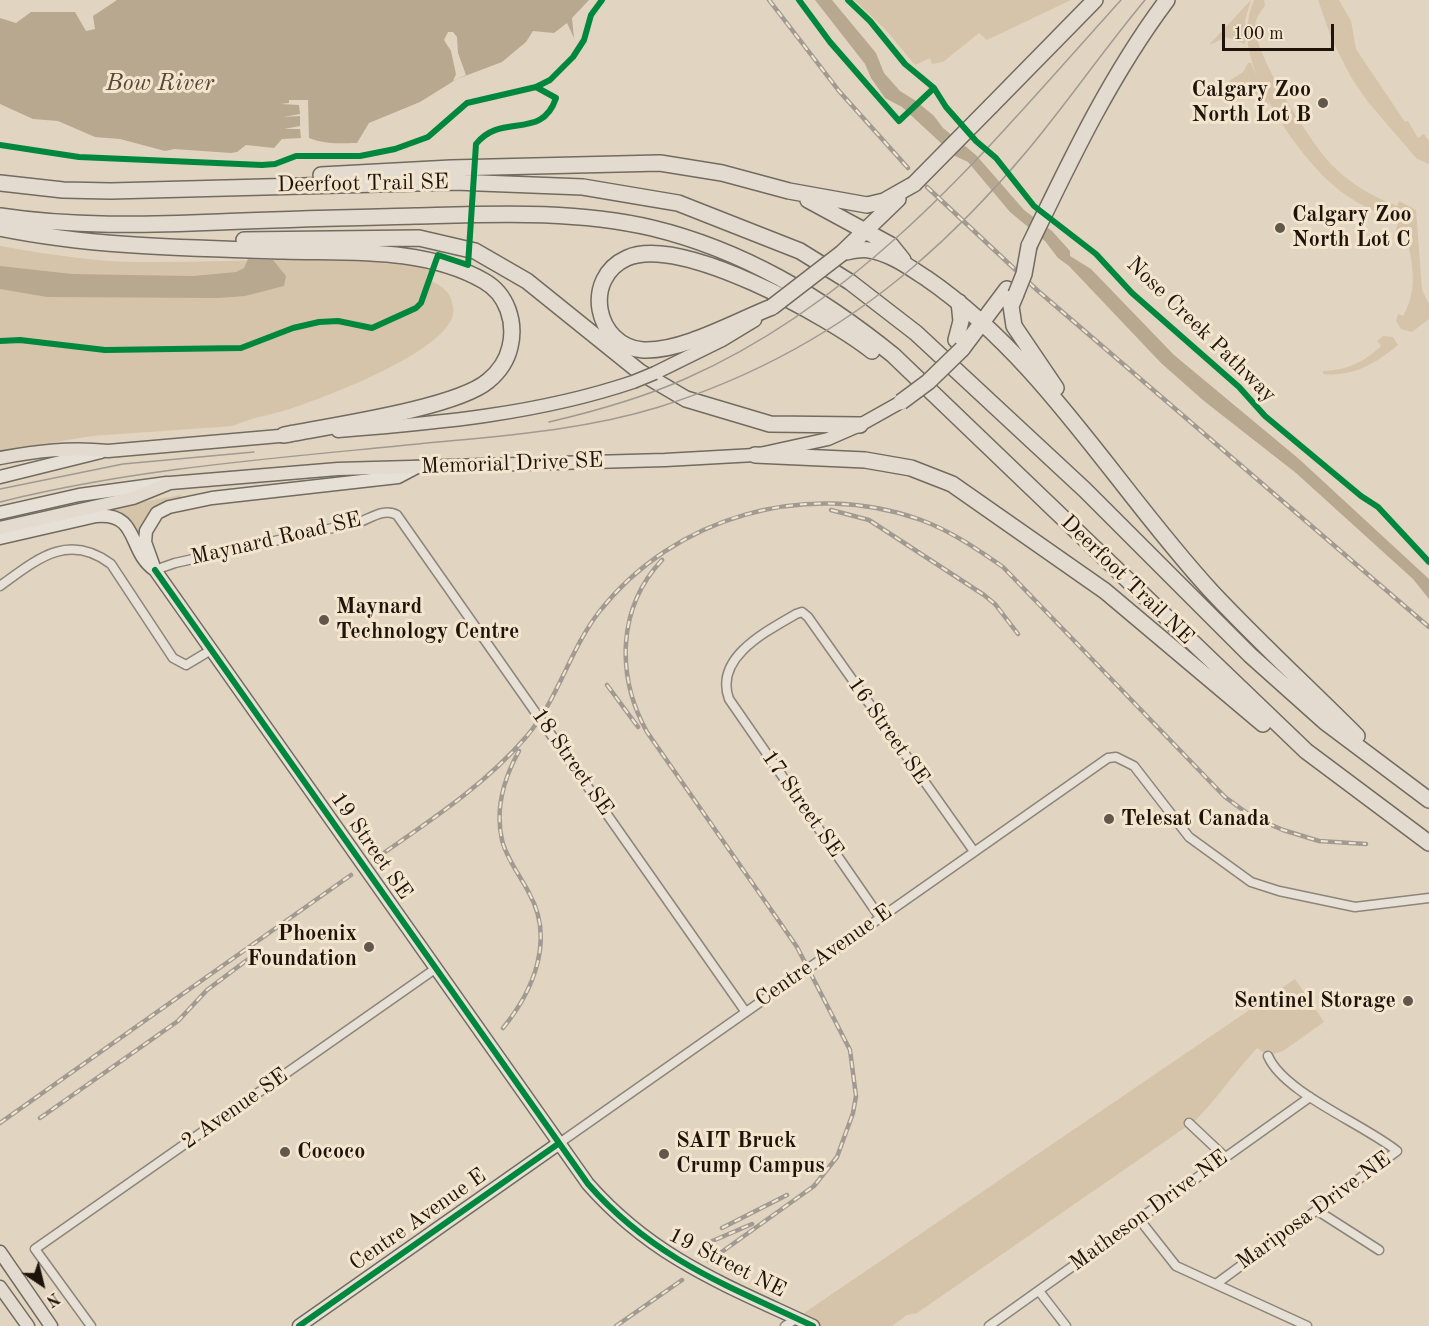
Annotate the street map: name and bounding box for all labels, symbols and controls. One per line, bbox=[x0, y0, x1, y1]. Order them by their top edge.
scale bar bbox=[1225, 12, 1338, 50]
text: 100 m bbox=[1233, 25, 1284, 43]
water label: Bow River bbox=[106, 70, 214, 98]
place label: Calgary Zoo North Lot B bbox=[1191, 77, 1311, 128]
marker: Calgary Zoo North Lot B bbox=[1316, 96, 1330, 110]
street label: Deerfoot Trail SE bbox=[277, 169, 449, 199]
place label: Calgary Zoo North Lot C bbox=[1292, 202, 1412, 254]
marker: Calgary Zoo North Lot C bbox=[1273, 221, 1287, 235]
street label: Nose Creek Pathway bbox=[1120, 252, 1282, 408]
street label: Memorial Drive SE bbox=[420, 448, 604, 480]
street label: Maynard Road SE bbox=[188, 507, 364, 571]
street label: Deerfoot Trail NE bbox=[1055, 510, 1199, 650]
place label: Maynard Technology Centre bbox=[336, 594, 519, 646]
marker: Maynard Technology Centre bbox=[317, 613, 331, 627]
street label: 16 Street SE bbox=[841, 672, 935, 790]
street label: 18 Street SE bbox=[525, 703, 619, 821]
street label: 17 Street SE bbox=[755, 745, 849, 863]
street label: 19 Street SE bbox=[324, 787, 418, 905]
place label: Telesat Canada bbox=[1121, 806, 1270, 832]
marker: Telesat Canada bbox=[1102, 812, 1116, 826]
street label: Centre Avenue E bbox=[751, 899, 897, 1013]
place label: Phoenix Foundation bbox=[247, 921, 357, 972]
marker: Phoenix Foundation bbox=[362, 940, 376, 954]
place label: Sentinel Storage bbox=[1234, 988, 1396, 1014]
marker: Sentinel Storage bbox=[1401, 994, 1415, 1008]
street label: 2 Avenue SE bbox=[177, 1063, 293, 1155]
place label: SAIT Bruck Crump Campus bbox=[676, 1128, 825, 1180]
place label: Cococo bbox=[297, 1139, 365, 1165]
marker: Cococo bbox=[278, 1145, 292, 1159]
street label: Matheson Drive NE bbox=[1065, 1145, 1233, 1277]
street label: Mariposa Drive NE bbox=[1232, 1146, 1396, 1276]
marker: SAIT Bruck Crump Campus bbox=[657, 1147, 671, 1161]
street label: Centre Avenue E bbox=[345, 1163, 491, 1277]
street label: 19 Street NE bbox=[664, 1222, 790, 1304]
north arrow bbox=[12, 1254, 72, 1314]
text: N bbox=[43, 1289, 62, 1309]

